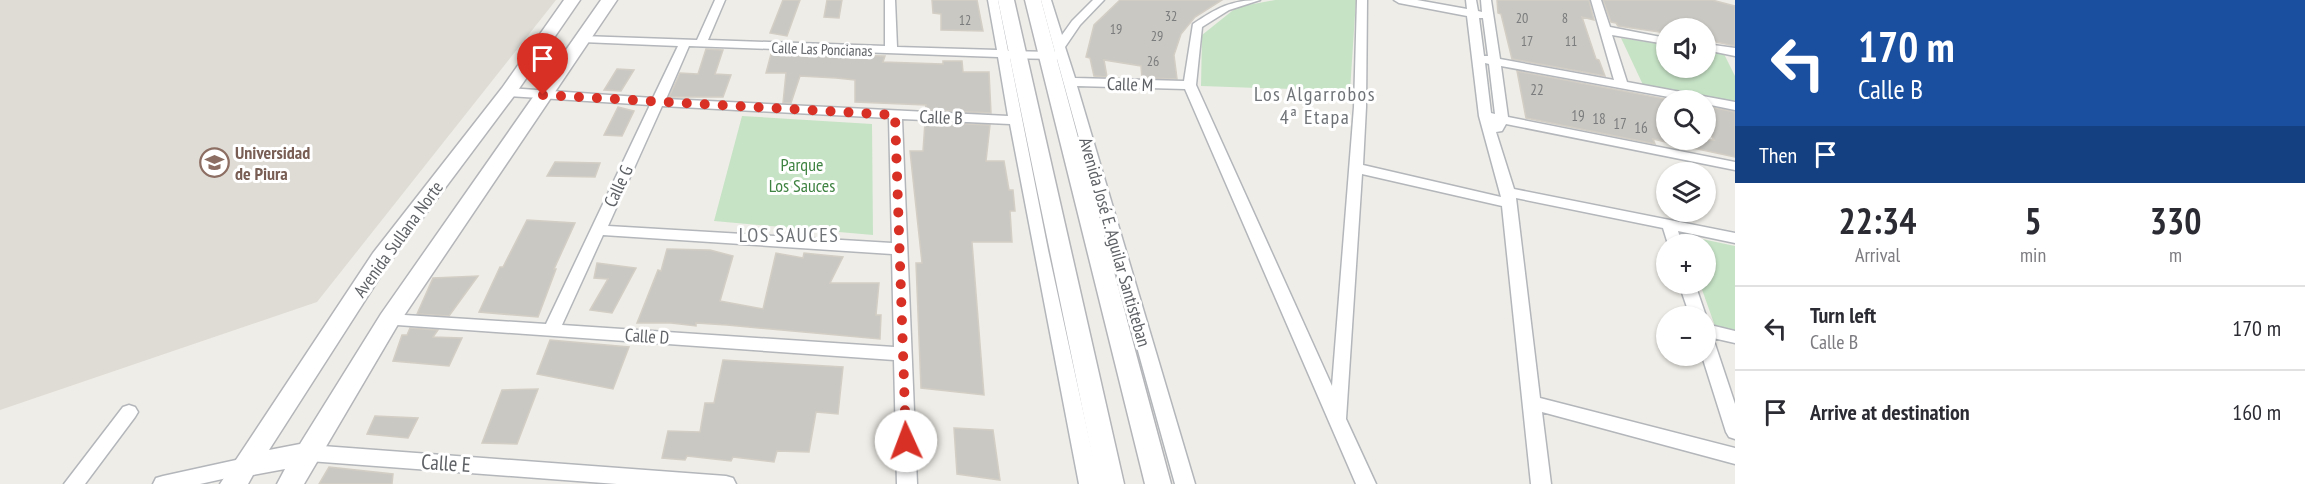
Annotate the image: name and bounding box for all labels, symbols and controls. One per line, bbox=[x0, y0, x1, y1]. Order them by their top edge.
house number: 32 bbox=[1165, 7, 1177, 25]
house number: 20 bbox=[1516, 9, 1528, 27]
house number: 8 bbox=[1562, 9, 1568, 27]
house number: 12 bbox=[959, 11, 971, 29]
map controls bbox=[1656, 18, 1716, 366]
button: sound bbox=[1656, 18, 1716, 78]
text: 170 m bbox=[1858, 19, 1955, 74]
house number: 19 bbox=[1110, 20, 1122, 38]
icon: left bbox=[1759, 24, 1837, 102]
house number: 29 bbox=[1151, 27, 1163, 45]
house number: 17 bbox=[1521, 32, 1533, 50]
house number: 11 bbox=[1565, 32, 1577, 50]
pin bbox=[517, 33, 568, 95]
street label: Calle Las Poncianas bbox=[771, 38, 873, 60]
icon: arrive bbox=[526, 42, 559, 75]
house number: 26 bbox=[1147, 52, 1159, 70]
street label: Calle M bbox=[1106, 72, 1154, 96]
text: Calle B bbox=[1858, 72, 1923, 106]
house number: 22 bbox=[1530, 80, 1544, 99]
district label: Los Algarrobos 4ª Etapa bbox=[1254, 81, 1376, 130]
button: search bbox=[1656, 90, 1716, 150]
street label: Calle B bbox=[919, 105, 963, 129]
house number: 19 bbox=[1571, 106, 1585, 125]
house number: 18 bbox=[1592, 109, 1606, 128]
house number: 17 bbox=[1613, 114, 1627, 133]
house number: 16 bbox=[1634, 118, 1648, 137]
street label: Avenida José E. Aguilar Santisteban bbox=[1074, 135, 1156, 349]
icon: arrive bbox=[1809, 138, 1842, 171]
place label: Universidad de Piura bbox=[235, 141, 310, 185]
text: Then bbox=[1759, 141, 1797, 169]
school or university icon: Universidad de Piura bbox=[198, 146, 230, 178]
park label: Parque Los Sauces bbox=[769, 153, 835, 197]
street label: Calle G bbox=[598, 161, 638, 211]
button: layers bbox=[1656, 162, 1716, 222]
street label: Avenida Sullana Norte bbox=[348, 176, 448, 302]
text: 22:34 bbox=[1839, 197, 1916, 244]
text: 5 bbox=[2024, 197, 2042, 244]
text: 330 bbox=[2150, 197, 2201, 244]
district label: LOS SAUCES bbox=[739, 222, 839, 248]
button: + bbox=[1656, 234, 1716, 294]
text: Arrival bbox=[1855, 242, 1900, 268]
text: min bbox=[2020, 242, 2046, 268]
text: m bbox=[2169, 242, 2182, 268]
text: Turn left bbox=[1810, 301, 1876, 329]
button: − bbox=[1656, 306, 1716, 366]
icon: left bbox=[1759, 312, 1792, 345]
text: 170 m bbox=[2232, 314, 2281, 342]
street label: Calle D bbox=[624, 323, 670, 349]
text: Calle B bbox=[1810, 329, 1858, 355]
icon: arrive bbox=[1759, 396, 1792, 429]
text: Arrive at destination bbox=[1810, 398, 1970, 426]
text: 160 m bbox=[2232, 398, 2281, 426]
position arrow bbox=[874, 409, 938, 473]
street label: Calle E bbox=[420, 448, 472, 478]

